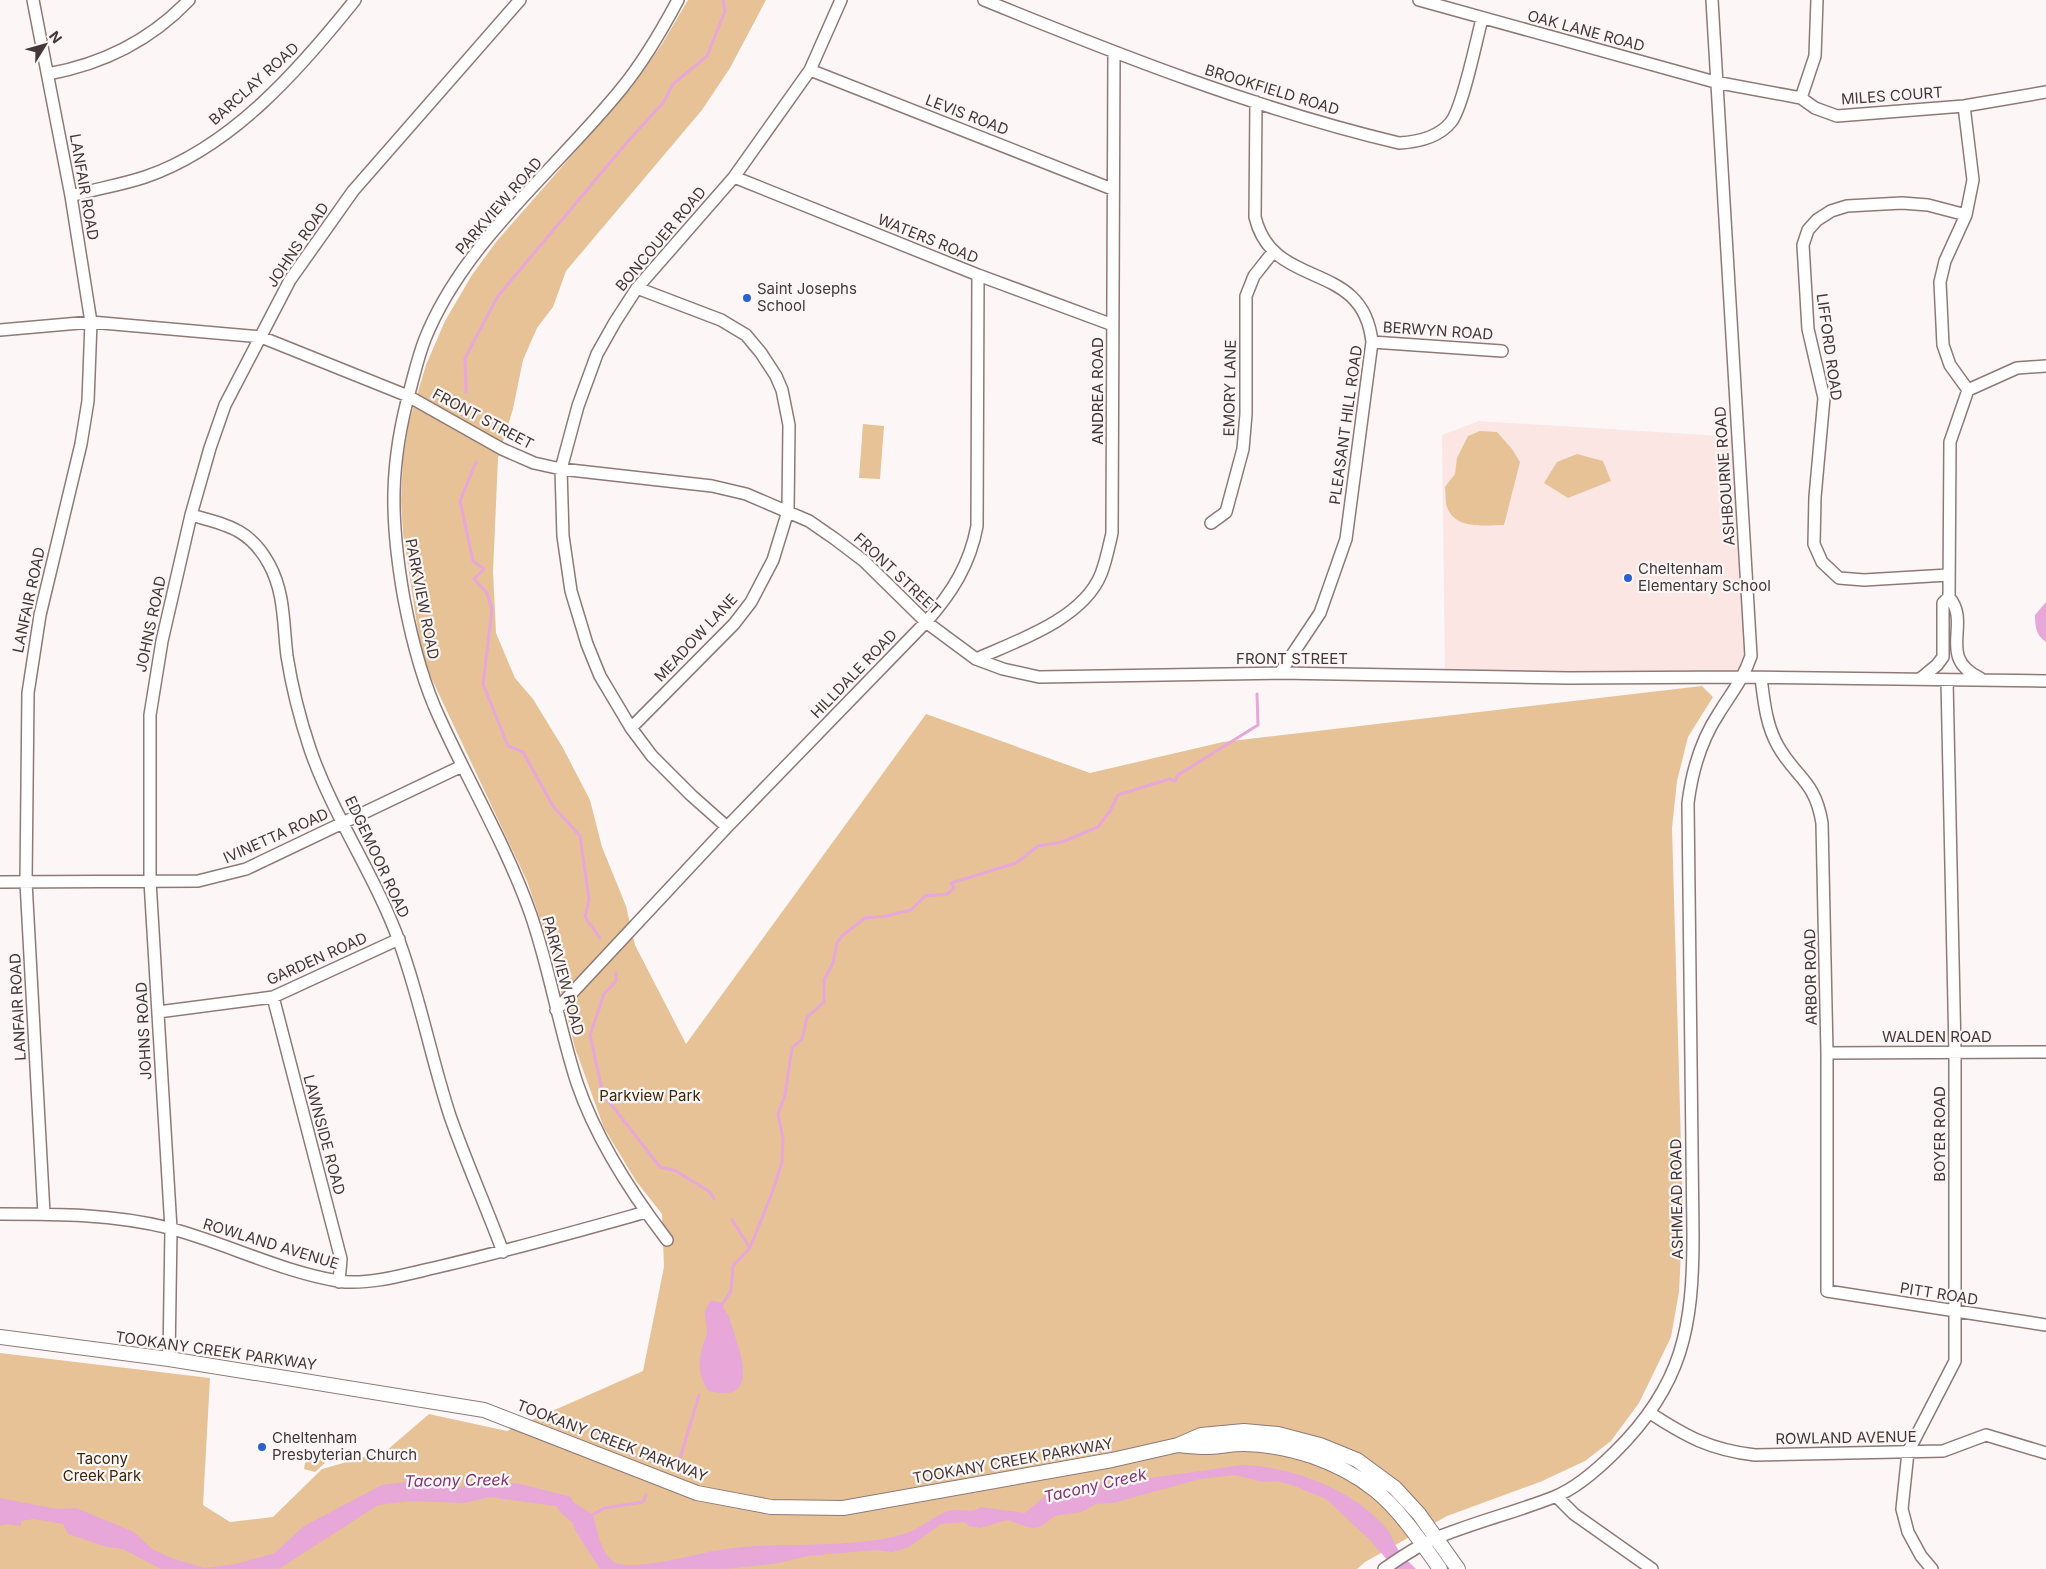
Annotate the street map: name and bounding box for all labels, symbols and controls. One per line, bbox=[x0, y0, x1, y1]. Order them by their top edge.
street label: OAK LANE ROAD bbox=[1525, 6, 1647, 55]
north arrow bbox=[20, 20, 70, 70]
text: N bbox=[46, 27, 66, 46]
street label: BARCLAY ROAD bbox=[205, 38, 303, 129]
street label: BROOKFIELD ROAD bbox=[1203, 60, 1342, 119]
street label: MILES COURT bbox=[1841, 82, 1943, 109]
street label: LEVIS ROAD bbox=[923, 90, 1011, 139]
street label: LANFAIR ROAD bbox=[66, 132, 103, 242]
street label: PARKVIEW ROAD bbox=[451, 153, 546, 258]
street label: BONCOUER ROAD bbox=[611, 182, 710, 295]
street label: JOHNS ROAD bbox=[262, 199, 333, 291]
street label: WATERS ROAD bbox=[875, 210, 981, 267]
place label: Saint Josephs School bbox=[757, 279, 857, 315]
marker: Saint Josephs School bbox=[741, 292, 753, 304]
street label: LIFFORD ROAD bbox=[1813, 292, 1846, 402]
street label: BERWYN ROAD bbox=[1382, 317, 1494, 344]
street label: ANDREA ROAD bbox=[1088, 337, 1107, 445]
street label: EMORY LANE bbox=[1219, 339, 1240, 437]
street label: PLEASANT HILL ROAD bbox=[1325, 344, 1366, 506]
street label: FRONT STREET bbox=[429, 384, 537, 453]
street label: ASHBOURNE ROAD bbox=[1710, 406, 1739, 546]
street label: FRONT STREET bbox=[850, 529, 945, 619]
street label: PARKVIEW ROAD bbox=[401, 537, 444, 661]
street label: LANFAIR ROAD bbox=[8, 545, 49, 655]
place label: Cheltenham Elementary School bbox=[1638, 559, 1771, 595]
marker: Cheltenham Elementary School bbox=[1622, 572, 1634, 584]
street label: JOHNS ROAD bbox=[131, 574, 170, 674]
street label: MEADOW LANE bbox=[650, 590, 741, 686]
street label: HILLDALE ROAD bbox=[806, 625, 901, 722]
street label: FRONT STREET bbox=[1236, 649, 1348, 668]
street label: EDGEMOOR ROAD bbox=[341, 793, 414, 921]
street label: IVINETTA ROAD bbox=[220, 804, 331, 867]
street label: PARKVIEW ROAD bbox=[538, 914, 589, 1038]
street label: GARDEN ROAD bbox=[264, 928, 370, 989]
street label: ARBOR ROAD bbox=[1800, 928, 1821, 1026]
street label: LANFAIR ROAD bbox=[5, 953, 30, 1061]
street label: JOHNS ROAD bbox=[131, 982, 156, 1081]
street label: WALDEN ROAD bbox=[1882, 1027, 1992, 1046]
street label: LAWNSIDE ROAD bbox=[299, 1073, 350, 1197]
park label: Parkview Park bbox=[599, 1086, 701, 1105]
street label: BOYER ROAD bbox=[1930, 1086, 1949, 1182]
street label: ASHMEAD ROAD bbox=[1666, 1138, 1687, 1260]
street label: ROWLAND AVENUE bbox=[201, 1214, 341, 1273]
street label: PITT ROAD bbox=[1899, 1278, 1980, 1309]
street label: TOOKANY CREEK PARKWAY bbox=[114, 1327, 318, 1374]
street label: TOOKANY CREEK PARKWAY bbox=[514, 1395, 710, 1486]
street label: ROWLAND AVENUE bbox=[1775, 1427, 1917, 1448]
place label: Cheltenham Presbyterian Church bbox=[272, 1428, 417, 1464]
street label: TOOKANY CREEK PARKWAY bbox=[911, 1434, 1115, 1488]
marker: Cheltenham Presbyterian Church bbox=[256, 1441, 268, 1453]
park label: Tacony Creek Park bbox=[63, 1449, 142, 1485]
water label: Tacony Creek bbox=[1042, 1463, 1149, 1507]
water label: Tacony Creek bbox=[404, 1469, 510, 1491]

